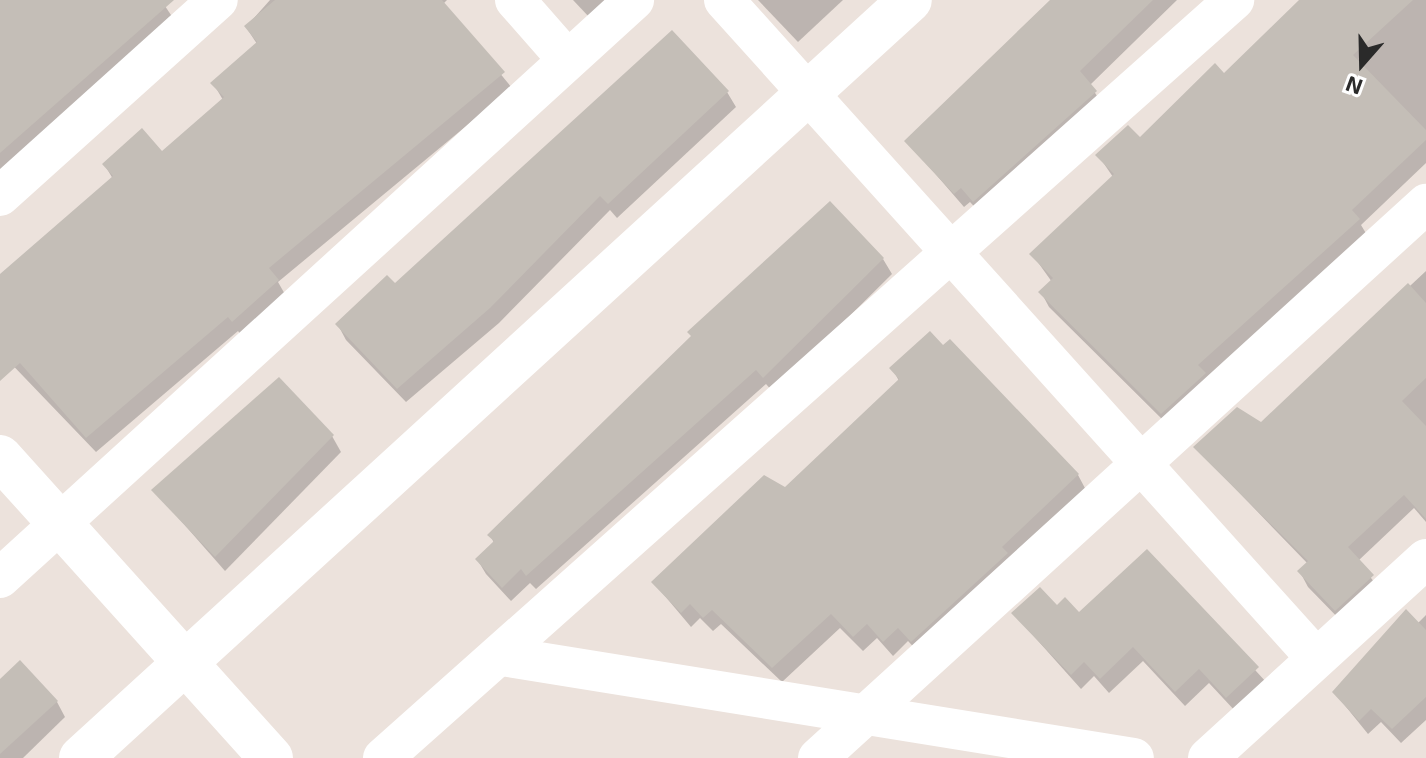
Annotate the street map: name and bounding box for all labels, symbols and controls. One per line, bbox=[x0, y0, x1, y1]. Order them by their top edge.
north arrow bbox=[1322, 24, 1402, 104]
text: N bbox=[1342, 72, 1366, 101]

